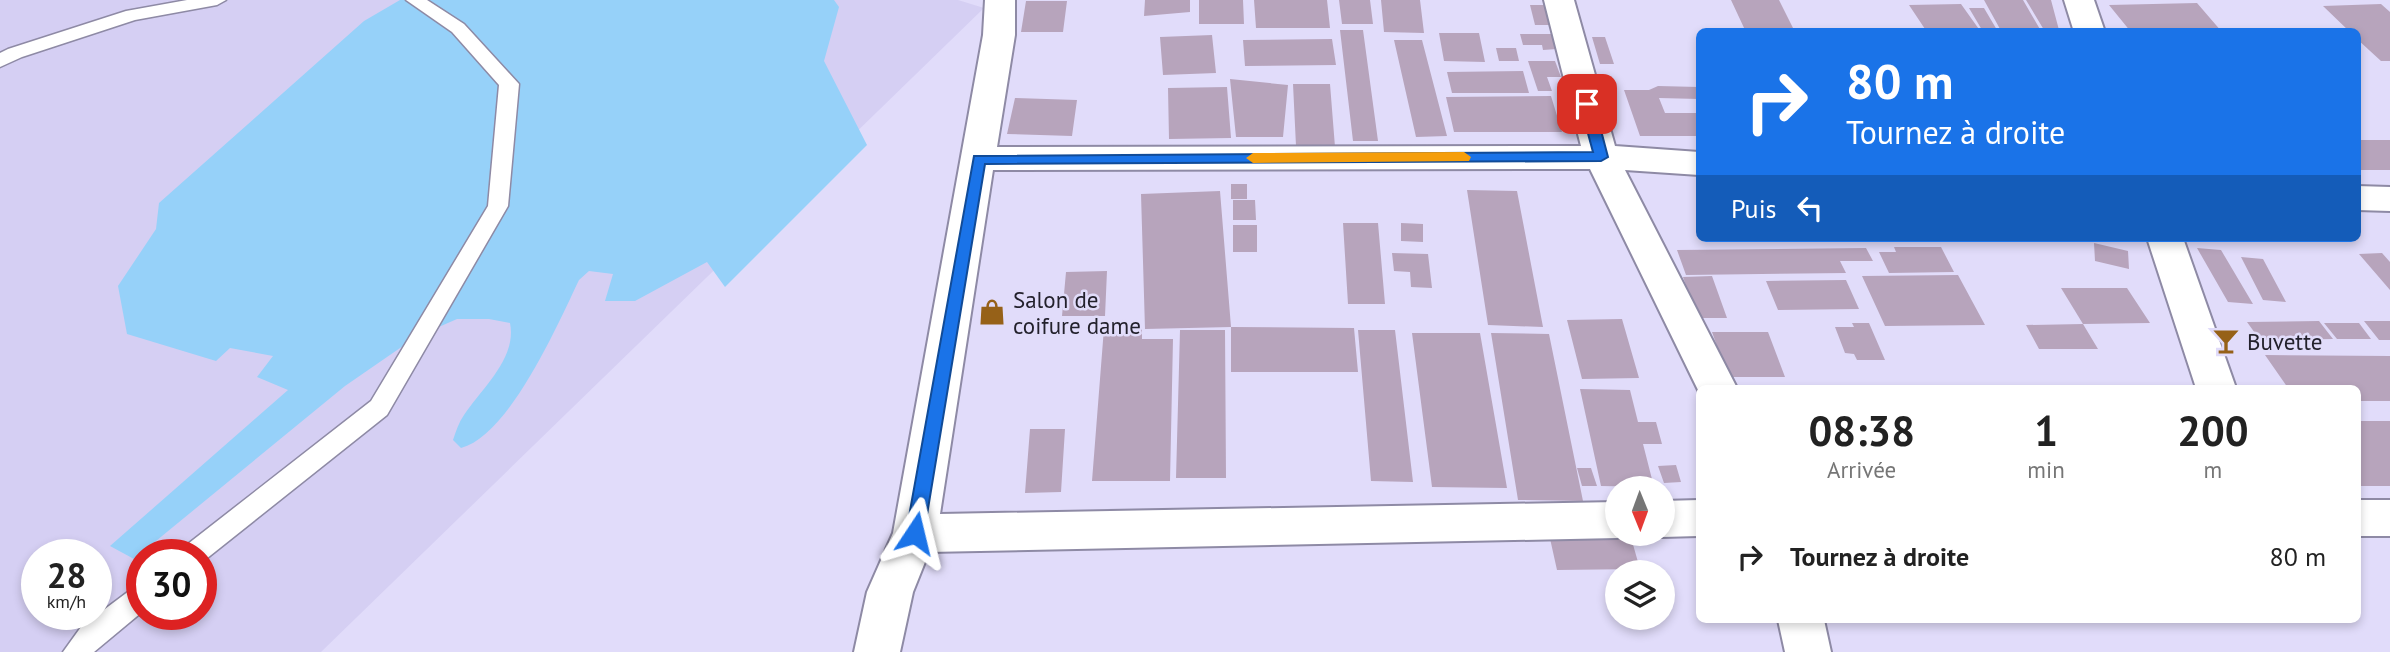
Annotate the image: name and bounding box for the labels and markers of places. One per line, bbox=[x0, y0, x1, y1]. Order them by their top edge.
pin bbox=[1557, 74, 1617, 134]
place label: Salon de coifure dame bbox=[1013, 285, 1141, 340]
shop icon: Salon de coifure dame bbox=[977, 297, 1007, 327]
bar icon: Buvette bbox=[2211, 326, 2241, 356]
place label: Buvette bbox=[2247, 327, 2322, 356]

